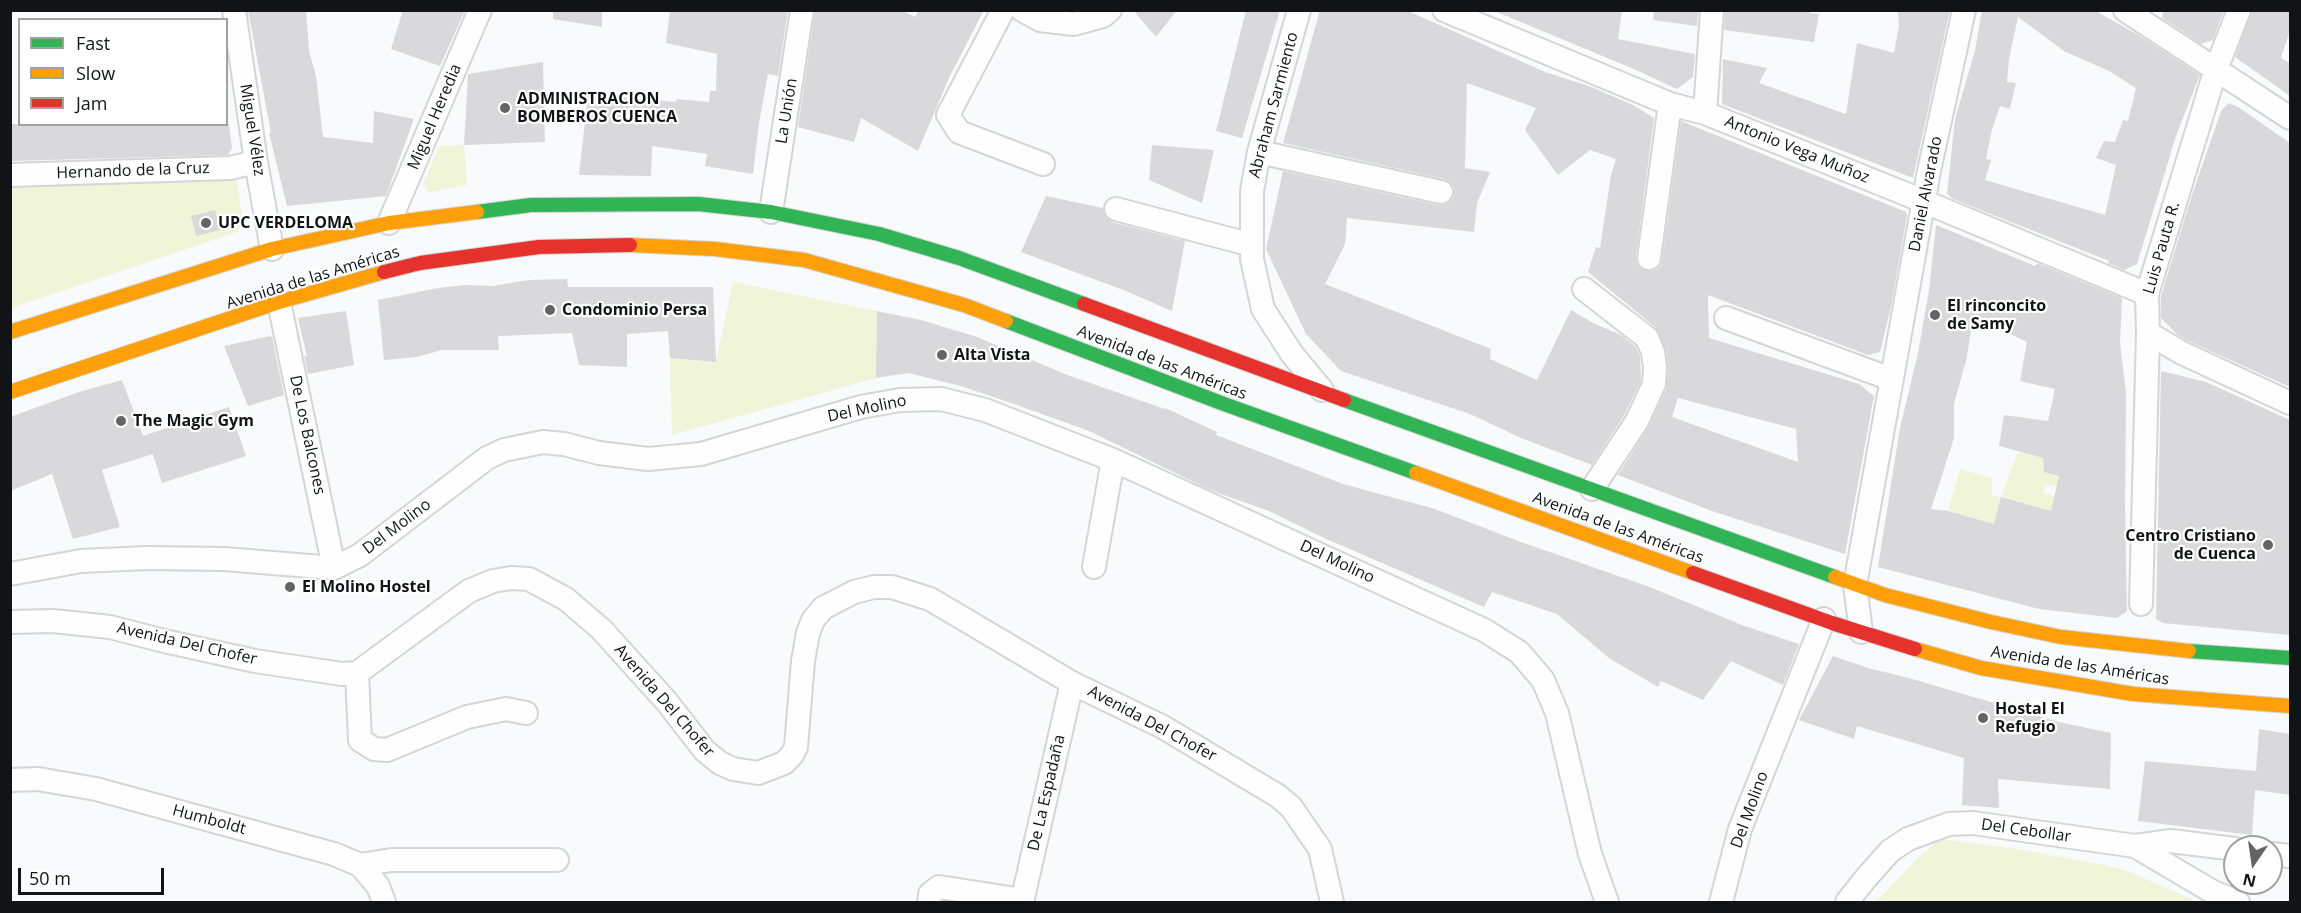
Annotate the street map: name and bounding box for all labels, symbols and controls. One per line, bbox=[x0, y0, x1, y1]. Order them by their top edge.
legend bbox=[18, 18, 228, 126]
street label: Abraham Sarmiento bbox=[1245, 30, 1303, 180]
text: Fast bbox=[76, 31, 110, 55]
text: Slow bbox=[76, 61, 115, 85]
street label: Miguel Heredia bbox=[404, 61, 466, 173]
street label: La Unión bbox=[772, 77, 802, 145]
street label: Miguel Vélez bbox=[235, 82, 269, 178]
place label: ADMINISTRACION BOMBEROS CUENCA bbox=[517, 89, 677, 127]
text: Jam bbox=[76, 91, 108, 115]
marker: ADMINISTRACION BOMBEROS CUENCA bbox=[498, 101, 512, 115]
street label: Antonio Vega Muñoz bbox=[1722, 112, 1872, 188]
street label: Daniel Alvarado bbox=[1905, 135, 1947, 253]
street label: Hernando de la Cruz bbox=[56, 159, 210, 183]
street label: Luis Pauta R. bbox=[2140, 200, 2184, 296]
place label: UPC VERDELOMA bbox=[218, 213, 353, 233]
marker: UPC VERDELOMA bbox=[199, 216, 213, 230]
street label: Avenida de las Américas bbox=[224, 242, 402, 314]
place label: El rinconcito de Samy bbox=[1947, 296, 2046, 334]
place label: Condominio Persa bbox=[562, 300, 707, 320]
marker: Condominio Persa bbox=[543, 303, 557, 317]
marker: El rinconcito de Samy bbox=[1928, 308, 1942, 322]
street label: Avenida de las Américas bbox=[1074, 322, 1250, 404]
place label: Alta Vista bbox=[954, 345, 1031, 365]
marker: Alta Vista bbox=[935, 348, 949, 362]
street label: De Los Balcones bbox=[285, 374, 329, 496]
street label: Del Molino bbox=[826, 391, 908, 427]
place label: The Magic Gym bbox=[133, 411, 254, 431]
marker: The Magic Gym bbox=[114, 414, 128, 428]
street label: Avenida de las Américas bbox=[1530, 488, 1706, 568]
street label: Del Molino bbox=[359, 495, 435, 559]
place label: Centro Cristiano de Cuenca bbox=[2125, 526, 2256, 564]
street label: Del Molino bbox=[1297, 536, 1377, 588]
marker: Centro Cristiano de Cuenca bbox=[2261, 538, 2275, 552]
place label: El Molino Hostel bbox=[302, 577, 431, 597]
marker: El Molino Hostel bbox=[283, 580, 297, 594]
street label: Avenida Del Chofer bbox=[115, 619, 259, 669]
street label: Avenida Del Chofer bbox=[610, 641, 718, 761]
street label: Avenida de las Américas bbox=[1990, 642, 2170, 690]
street label: Avenida Del Chofer bbox=[1084, 682, 1220, 766]
place label: Hostal El Refugio bbox=[1995, 699, 2065, 737]
marker: Hostal El Refugio bbox=[1976, 711, 1990, 725]
street label: De La Espadaña bbox=[1024, 733, 1070, 853]
street label: Del Molino bbox=[1727, 769, 1773, 851]
street label: Humboldt bbox=[170, 801, 248, 839]
street label: Del Cebollar bbox=[1980, 815, 2072, 847]
north arrow bbox=[2223, 835, 2283, 895]
scale bar bbox=[21, 856, 166, 894]
text: 50 m bbox=[29, 866, 71, 890]
text: N bbox=[2241, 868, 2258, 893]

